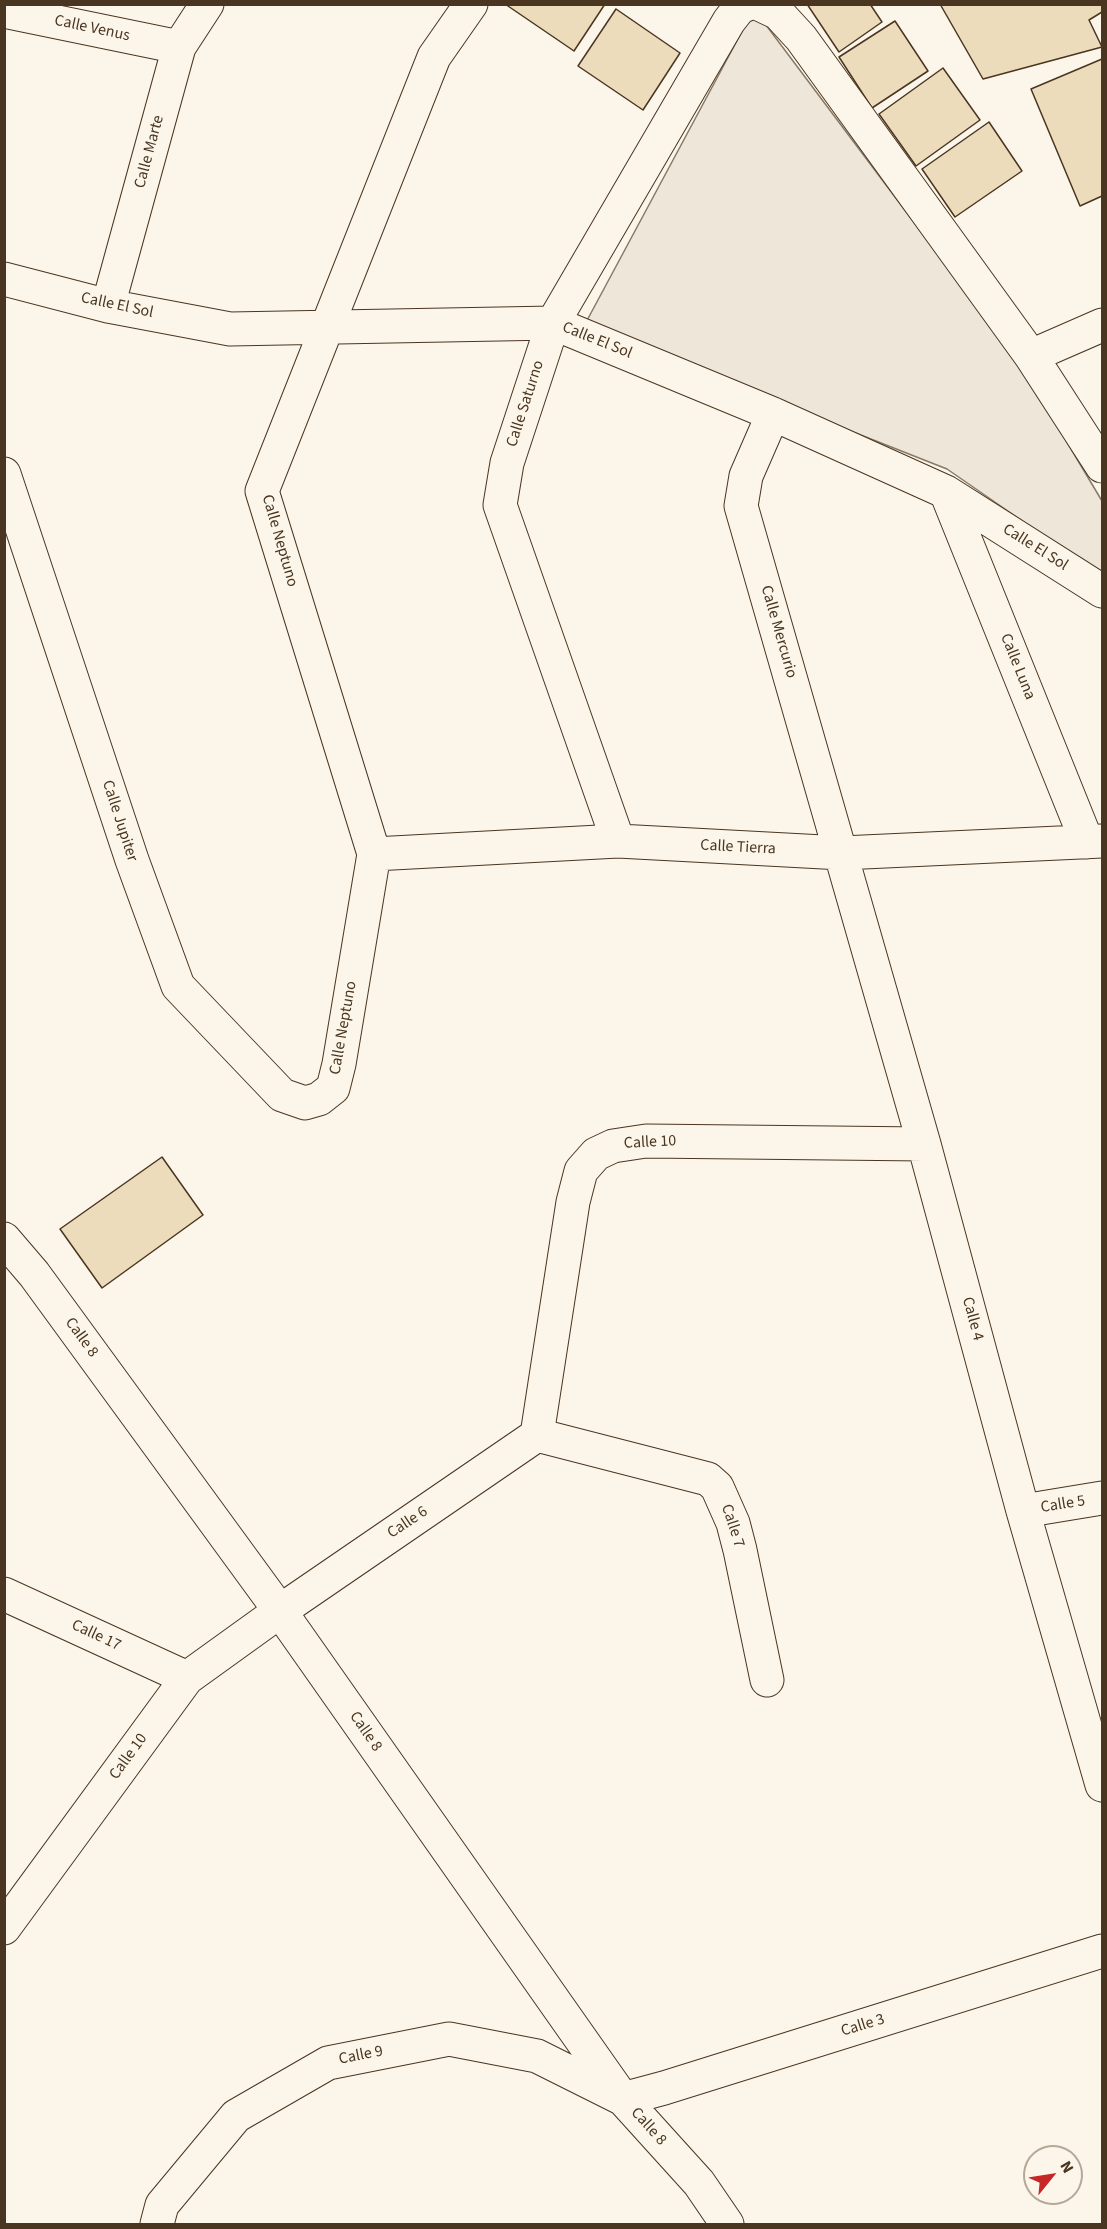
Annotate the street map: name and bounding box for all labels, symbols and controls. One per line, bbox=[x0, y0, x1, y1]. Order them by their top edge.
street label: Calle Venus bbox=[53, 12, 131, 46]
street label: Calle Marte bbox=[131, 113, 169, 191]
street label: Calle El Sol bbox=[79, 289, 155, 323]
street label: Calle El Sol bbox=[559, 318, 635, 364]
street label: Calle Saturno bbox=[503, 358, 549, 450]
street label: Calle Neptuno bbox=[257, 493, 301, 589]
street label: Calle El Sol bbox=[999, 520, 1071, 576]
street label: Calle Mercurio bbox=[756, 583, 800, 681]
street label: Calle Luna bbox=[995, 631, 1039, 703]
street label: Calle Jupiter bbox=[97, 778, 141, 864]
street label: Calle Tierra bbox=[700, 836, 776, 860]
street label: Calle Neptuno bbox=[326, 980, 362, 1076]
street label: Calle 10 bbox=[623, 1132, 677, 1154]
street label: Calle 4 bbox=[957, 1295, 987, 1343]
street label: Calle 8 bbox=[60, 1314, 102, 1362]
street label: Calle 5 bbox=[1040, 1492, 1086, 1518]
street label: Calle 7 bbox=[716, 1502, 748, 1550]
street label: Calle 6 bbox=[384, 1503, 432, 1543]
street label: Calle 17 bbox=[68, 1616, 124, 1656]
street label: Calle 8 bbox=[344, 1708, 386, 1756]
street label: Calle 10 bbox=[106, 1730, 152, 1784]
street label: Calle 3 bbox=[839, 2010, 887, 2042]
street label: Calle 9 bbox=[337, 2042, 385, 2070]
street label: Calle 8 bbox=[626, 2104, 670, 2150]
north arrow bbox=[1023, 2145, 1083, 2205]
text: N bbox=[1055, 2157, 1079, 2177]

